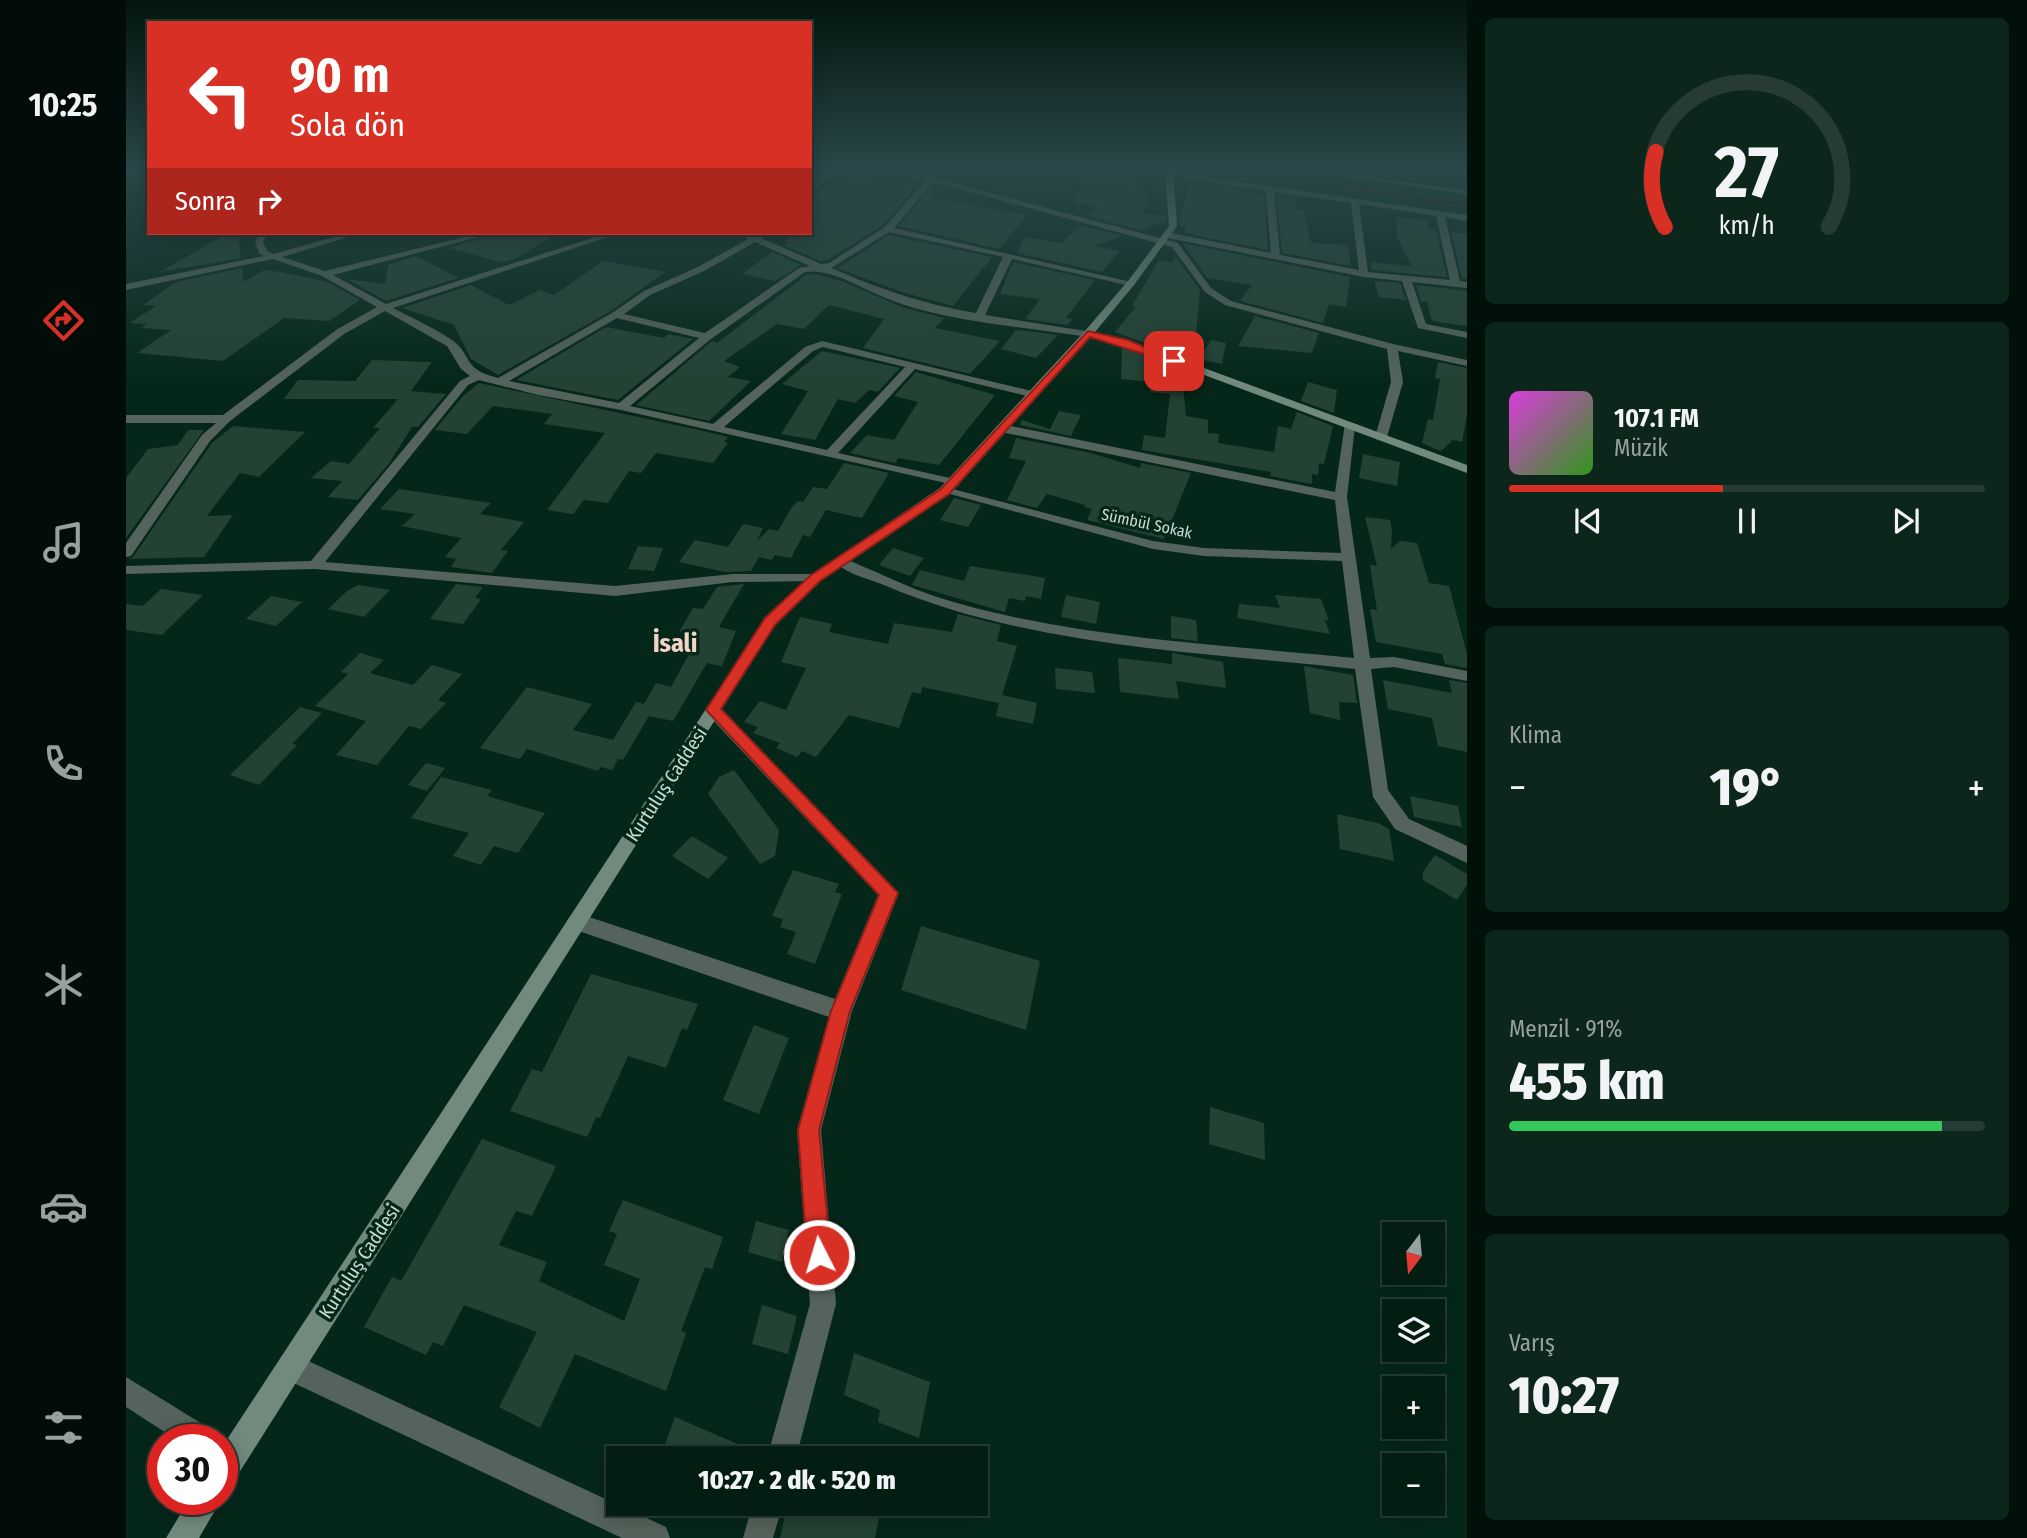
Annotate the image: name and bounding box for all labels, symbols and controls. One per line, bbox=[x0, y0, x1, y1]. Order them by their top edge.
text: 90 m bbox=[290, 46, 390, 105]
icon: left bbox=[175, 49, 266, 140]
text: 10:25 bbox=[29, 86, 97, 124]
text: Sola dön bbox=[290, 106, 405, 144]
text: 27 bbox=[1714, 129, 1779, 216]
icon: right bbox=[250, 182, 288, 220]
text: Sonra bbox=[175, 186, 236, 217]
text: km/h bbox=[1719, 211, 1775, 241]
icon: directions bbox=[39, 296, 88, 345]
pin bbox=[1144, 331, 1204, 391]
icon: arrive bbox=[1155, 342, 1193, 380]
text: 107.1 FM bbox=[1614, 403, 1699, 434]
text: Müzik bbox=[1614, 434, 1668, 462]
icon: previous bbox=[1569, 502, 1607, 540]
icon: pause bbox=[1728, 502, 1766, 540]
icon: next bbox=[1887, 502, 1925, 540]
street label: Sümbül Sokak bbox=[1100, 505, 1195, 542]
icon: music bbox=[39, 518, 88, 567]
district label: İsali bbox=[653, 628, 697, 659]
text: Klima bbox=[1509, 721, 1562, 749]
street label: Kurtuluş Caddesi bbox=[621, 723, 712, 846]
icon: phone bbox=[39, 739, 88, 788]
text: 19° bbox=[1710, 756, 1784, 819]
text: − bbox=[1509, 765, 1526, 811]
text: + bbox=[1968, 765, 1985, 811]
icon: climate bbox=[39, 960, 88, 1009]
text: Menzil · 91% bbox=[1509, 1015, 1622, 1043]
text: 455 km bbox=[1509, 1050, 1665, 1113]
icon: car bbox=[39, 1182, 88, 1231]
street label: Kurtuluş Caddesi bbox=[314, 1200, 405, 1323]
position arrow bbox=[782, 1218, 856, 1292]
north arrow bbox=[1382, 1222, 1446, 1284]
map controls bbox=[1382, 1222, 1445, 1516]
button: layers bbox=[1382, 1299, 1445, 1362]
text: Varış bbox=[1509, 1329, 1555, 1357]
text: 10:27 bbox=[1509, 1364, 1619, 1427]
button: + bbox=[1382, 1376, 1445, 1439]
icon: filters bbox=[39, 1403, 88, 1452]
speed limit sign: 30 bbox=[147, 1424, 238, 1515]
button: − bbox=[1382, 1453, 1445, 1516]
text: 10:27 · 2 dk · 520 m bbox=[698, 1465, 896, 1496]

